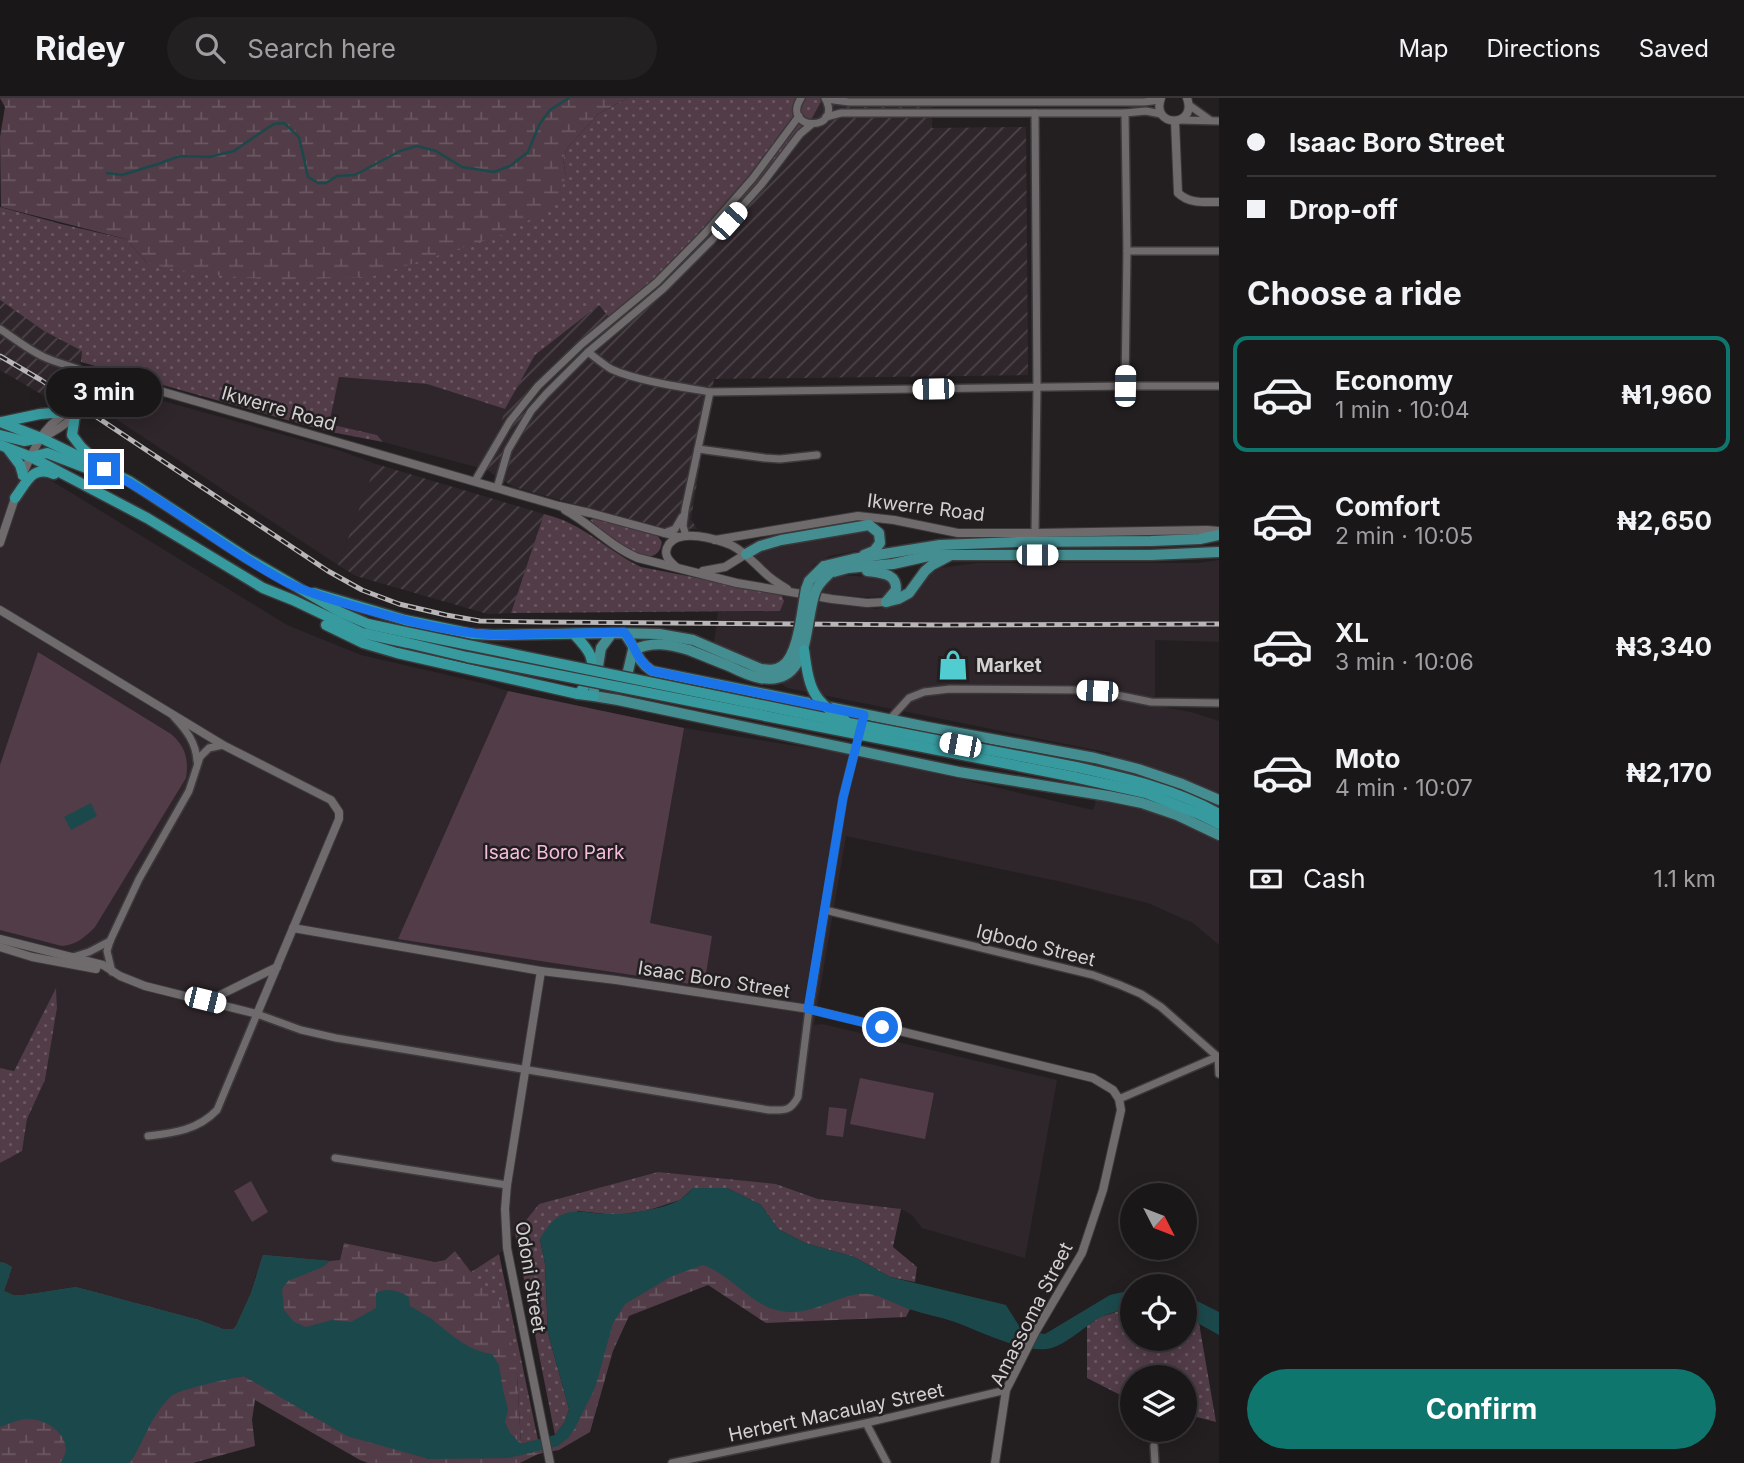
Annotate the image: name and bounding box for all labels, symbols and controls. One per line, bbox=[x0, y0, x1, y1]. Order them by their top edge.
search box bbox=[167, 17, 657, 80]
text: Ridey bbox=[35, 28, 125, 68]
icon: search bbox=[191, 29, 229, 67]
text: Search here bbox=[247, 33, 396, 64]
text: Map bbox=[1399, 34, 1448, 63]
text: Directions bbox=[1486, 34, 1601, 63]
text: Saved bbox=[1639, 34, 1709, 63]
text: Isaac Boro Street bbox=[1289, 127, 1505, 158]
text: Drop-off bbox=[1289, 194, 1398, 225]
car bbox=[708, 198, 751, 244]
text: Choose a ride bbox=[1247, 274, 1462, 313]
icon: car bbox=[1251, 363, 1314, 426]
car bbox=[1115, 365, 1136, 407]
text: Economy bbox=[1335, 365, 1453, 396]
callout: 3 min bbox=[46, 368, 162, 416]
text: 3 min bbox=[73, 378, 135, 406]
car bbox=[912, 378, 955, 400]
text: ₦1,960 bbox=[1621, 379, 1712, 410]
street label: Ikwerre Road bbox=[219, 381, 339, 436]
text: 1 min · 10:04 bbox=[1335, 396, 1470, 424]
route end bbox=[88, 453, 120, 485]
street label: Ikwerre Road bbox=[866, 489, 986, 526]
icon: car bbox=[1251, 489, 1314, 552]
text: Comfort bbox=[1335, 491, 1440, 522]
text: ₦2,650 bbox=[1617, 505, 1712, 536]
text: 2 min · 10:05 bbox=[1335, 522, 1473, 550]
car bbox=[1017, 545, 1059, 566]
icon: car bbox=[1251, 615, 1314, 678]
text: XL bbox=[1335, 617, 1369, 648]
text: ₦3,340 bbox=[1616, 631, 1712, 662]
shop icon: Market bbox=[936, 648, 970, 682]
text: 3 min · 10:06 bbox=[1335, 648, 1474, 676]
place label: Market bbox=[976, 654, 1042, 677]
car bbox=[1076, 679, 1119, 703]
car bbox=[938, 731, 983, 759]
icon: car bbox=[1251, 741, 1314, 804]
text: Moto bbox=[1335, 743, 1400, 774]
text: ₦2,170 bbox=[1626, 757, 1712, 788]
text: 4 min · 10:07 bbox=[1335, 774, 1473, 802]
park label: Isaac Boro Park bbox=[484, 841, 625, 864]
icon: cash bbox=[1247, 860, 1285, 898]
text: Cash bbox=[1303, 863, 1366, 894]
text: 1.1 km bbox=[1653, 865, 1716, 893]
street label: Igbodo Street bbox=[974, 920, 1098, 971]
street label: Isaac Boro Street bbox=[636, 956, 792, 1003]
car bbox=[183, 985, 228, 1015]
route start bbox=[866, 1011, 898, 1043]
north arrow bbox=[1120, 1183, 1197, 1260]
map controls bbox=[1120, 1183, 1197, 1442]
street label: Odoni Street bbox=[510, 1220, 551, 1334]
street label: Amassoma Street bbox=[985, 1239, 1078, 1390]
button: locate bbox=[1120, 1274, 1197, 1351]
button: layers bbox=[1120, 1365, 1197, 1442]
button: Confirm bbox=[1247, 1369, 1716, 1449]
street label: Herbert Macaulay Street bbox=[726, 1378, 946, 1447]

